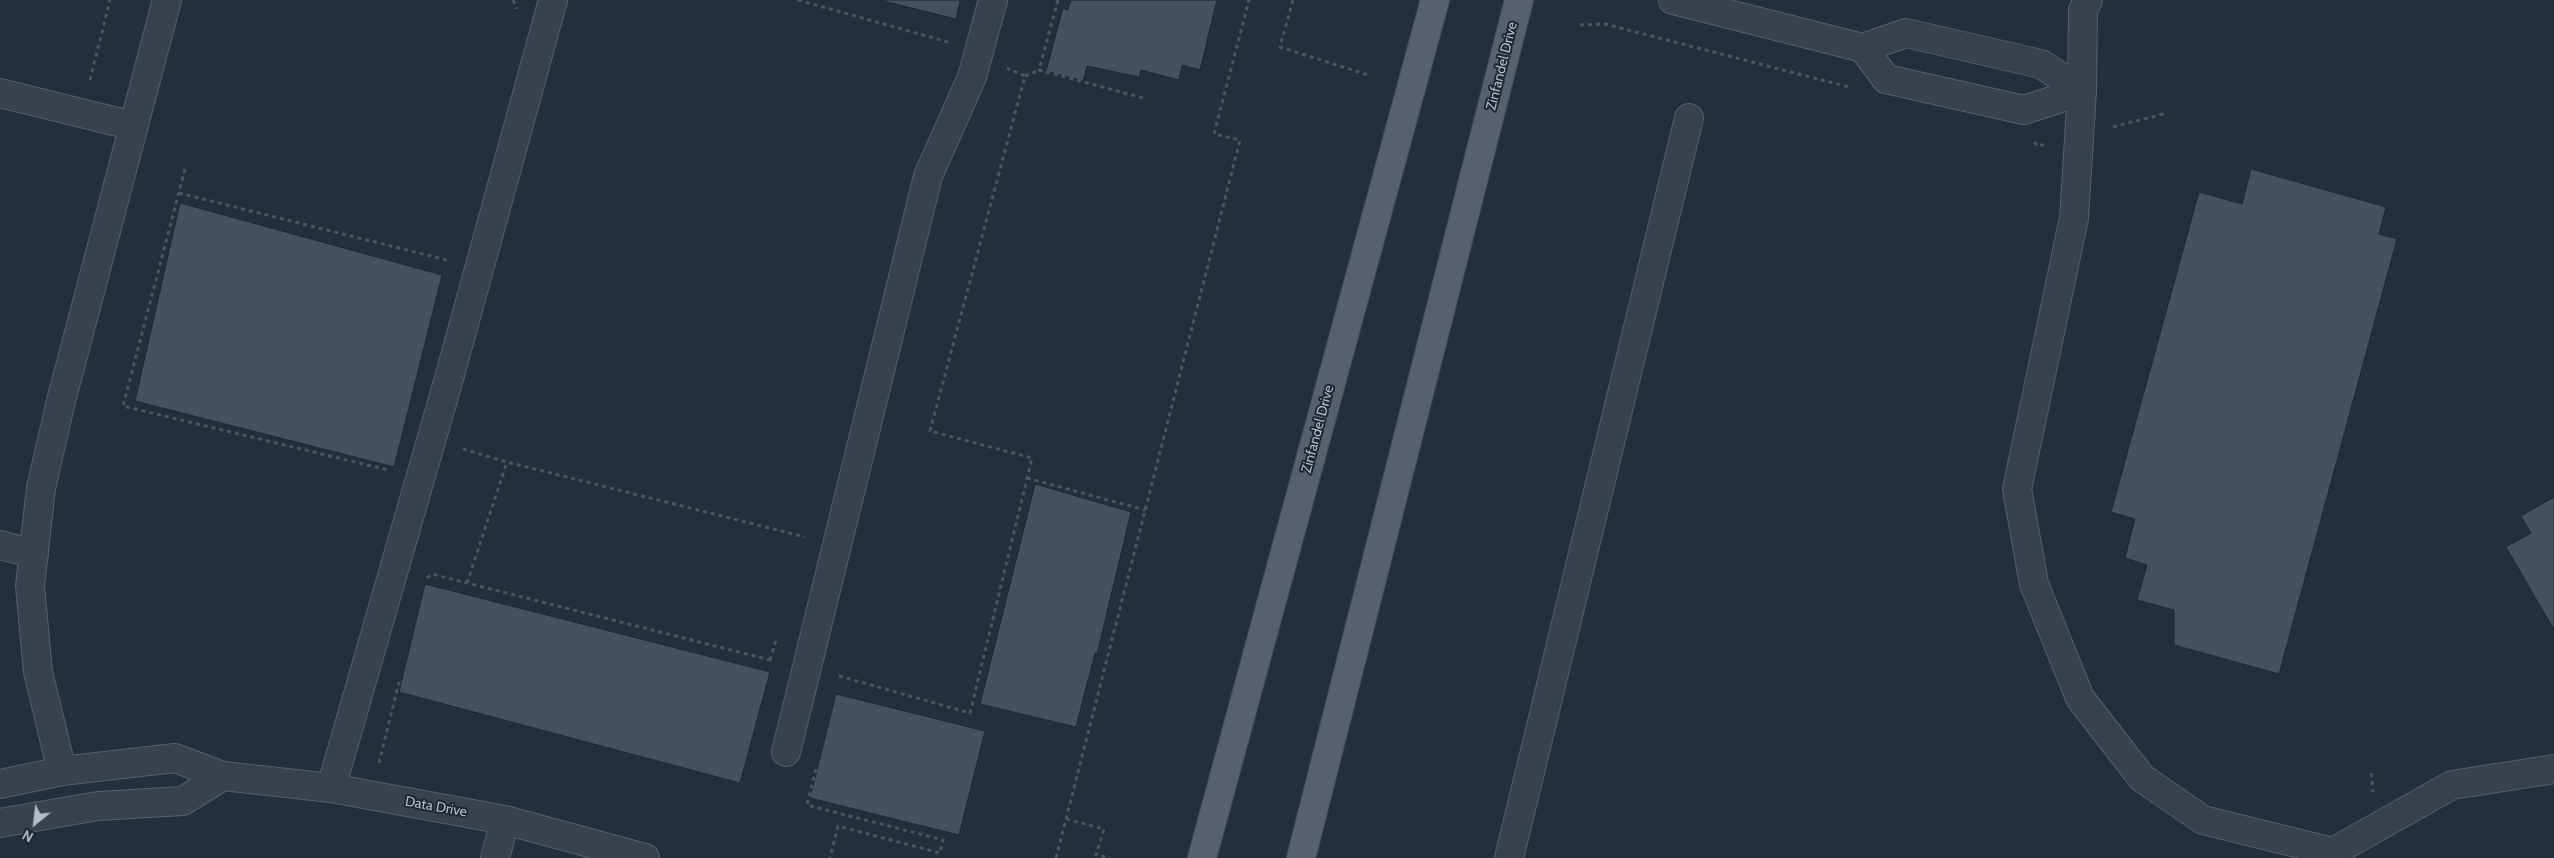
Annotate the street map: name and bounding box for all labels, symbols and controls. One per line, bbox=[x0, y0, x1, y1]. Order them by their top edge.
street label: Zinfandel Drive bbox=[1483, 20, 1521, 112]
street label: Zinfandel Drive bbox=[1298, 383, 1338, 475]
street label: Data Drive bbox=[404, 793, 468, 821]
north arrow bbox=[10, 798, 60, 848]
text: N bbox=[19, 826, 36, 846]

